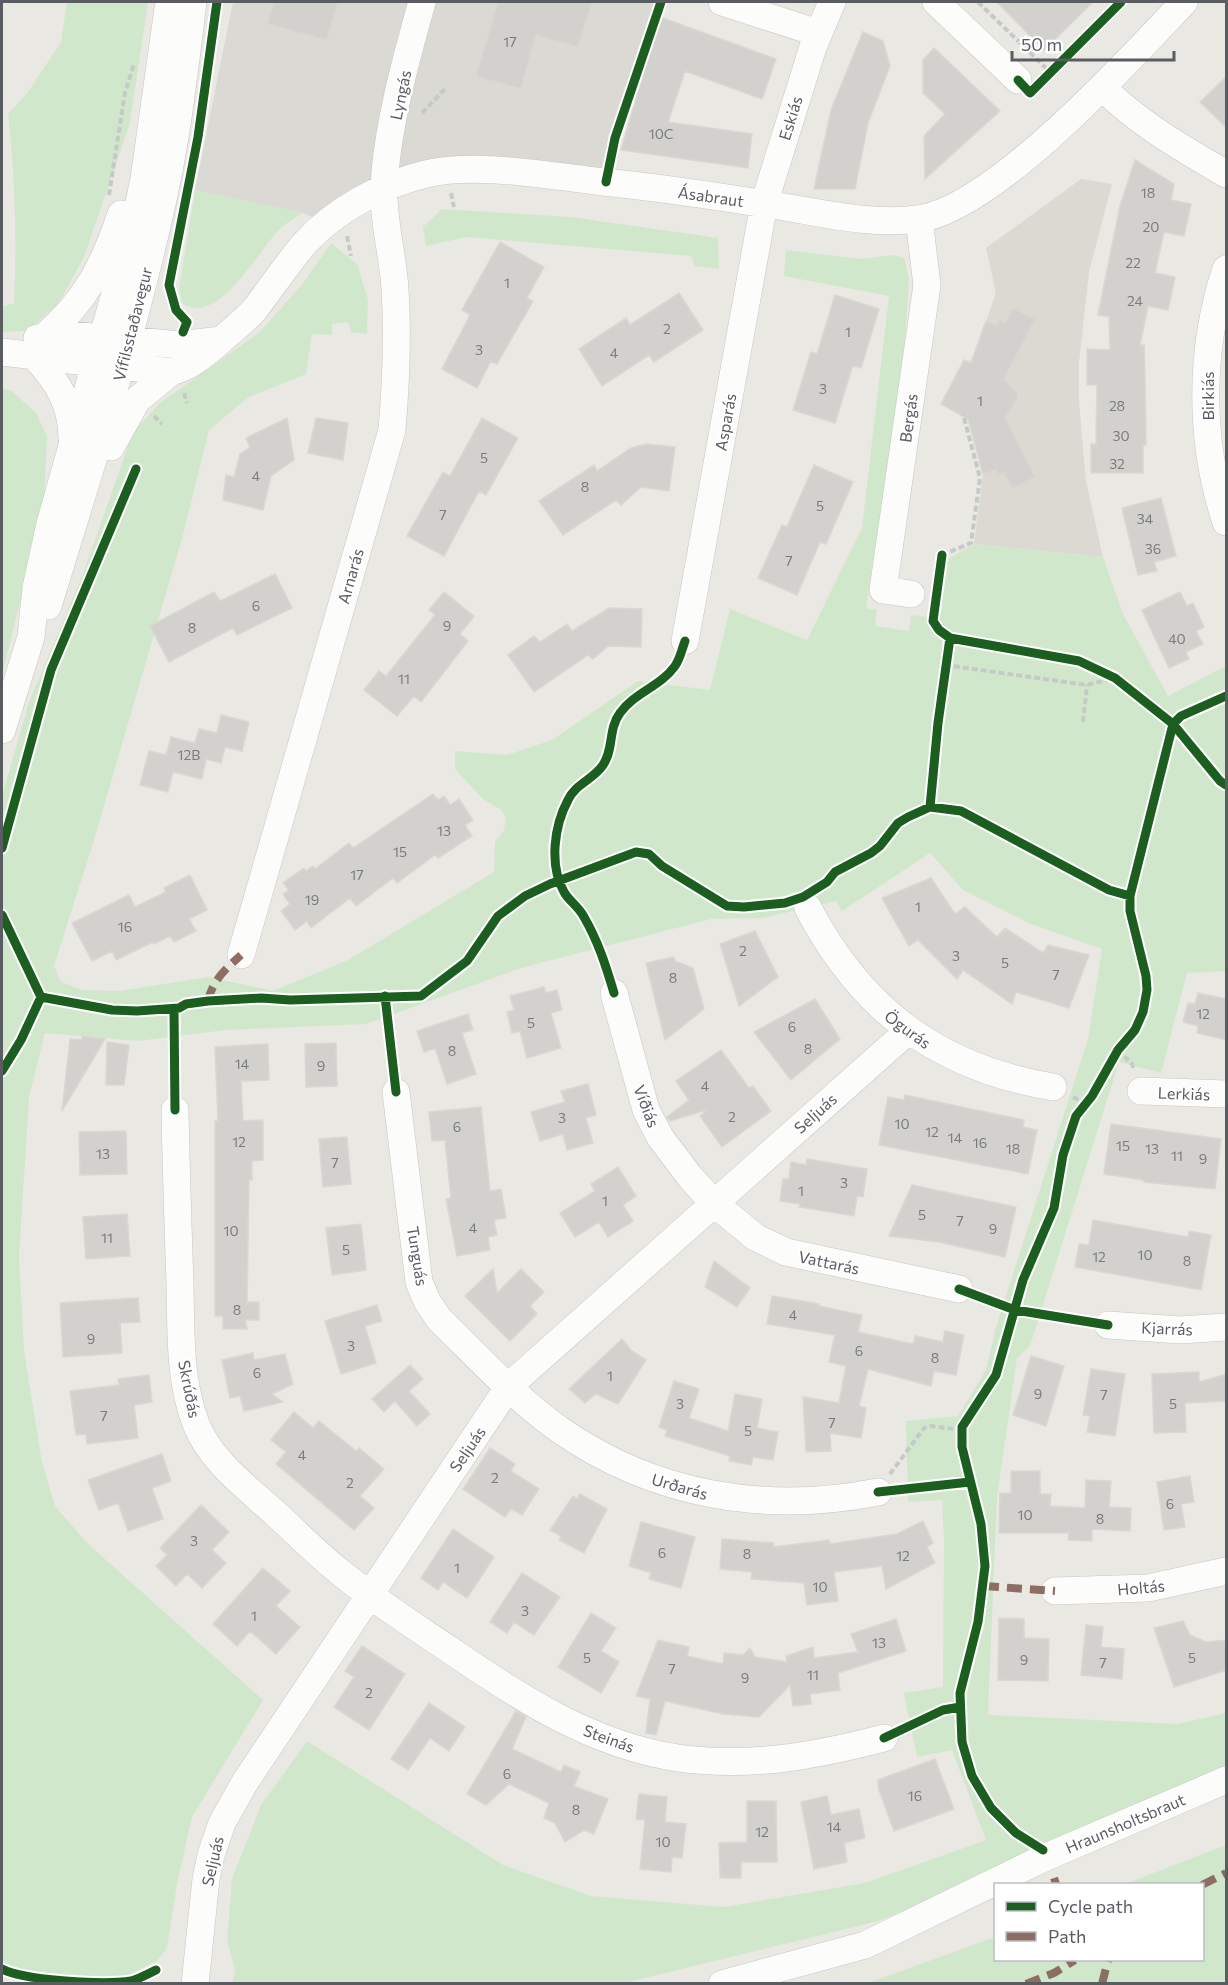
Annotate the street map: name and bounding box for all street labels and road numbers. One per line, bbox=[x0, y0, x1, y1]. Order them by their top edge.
street label: Lyngás bbox=[385, 68, 415, 122]
street label: Eskiás bbox=[774, 94, 806, 142]
street label: Ásabraut bbox=[677, 182, 746, 210]
street label: Vífilsstaðavegur bbox=[109, 264, 155, 383]
street label: Birkiás bbox=[1198, 371, 1217, 421]
street label: Asparás bbox=[711, 392, 739, 452]
street label: Bergás bbox=[895, 392, 921, 444]
street label: Arnarás bbox=[333, 546, 367, 606]
street label: Ögurás bbox=[881, 1006, 935, 1052]
street label: Víðiás bbox=[630, 1082, 664, 1130]
street label: Lerkiás bbox=[1158, 1083, 1210, 1103]
street label: Seljuás bbox=[790, 1089, 840, 1137]
street label: Tunguás bbox=[404, 1225, 432, 1287]
street label: Vattarás bbox=[797, 1246, 861, 1278]
street label: Kjarrás bbox=[1141, 1318, 1193, 1338]
street label: Skrúðás bbox=[175, 1359, 205, 1419]
street label: Seljuás bbox=[445, 1423, 489, 1475]
street label: Urðarás bbox=[650, 1469, 710, 1503]
street label: Holtás bbox=[1116, 1575, 1166, 1599]
street label: Steinás bbox=[581, 1720, 637, 1756]
street label: Hraunsholtsbraut bbox=[1062, 1789, 1188, 1857]
street label: Seljuás bbox=[197, 1834, 227, 1888]

